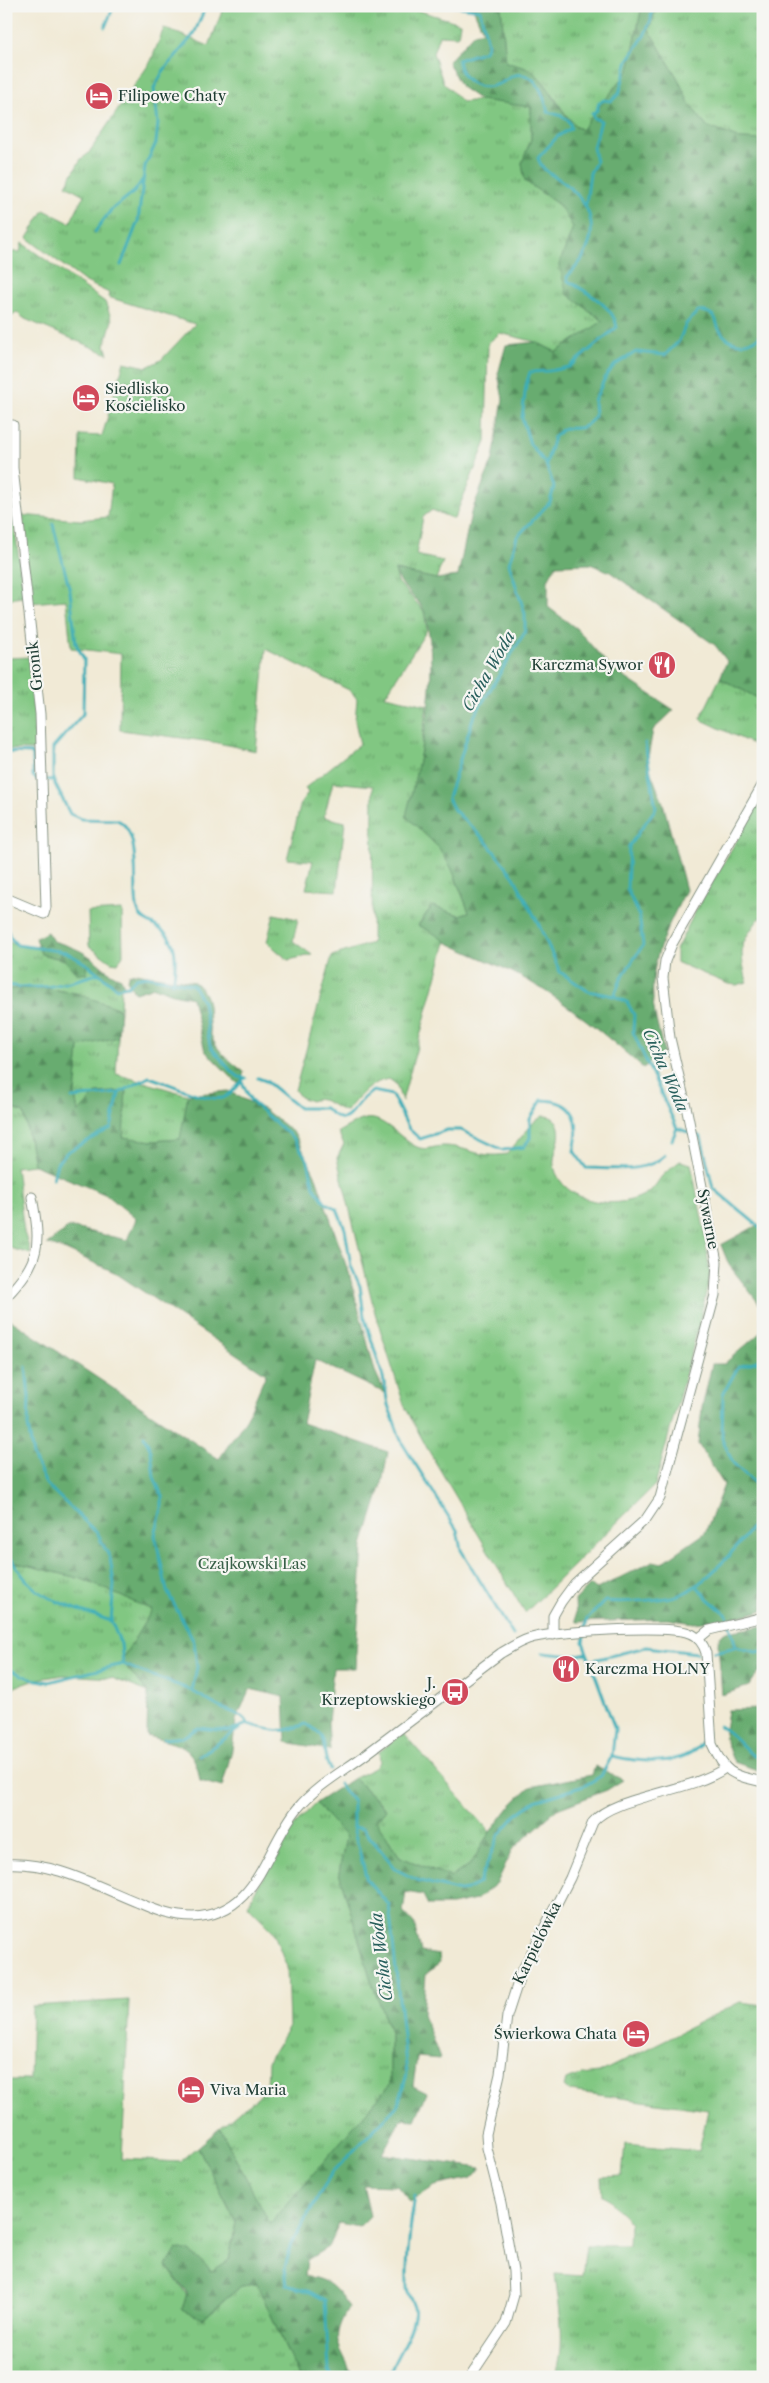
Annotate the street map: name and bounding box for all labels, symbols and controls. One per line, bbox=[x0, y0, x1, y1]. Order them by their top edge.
hotel icon: Filipowe Chaty bbox=[84, 81, 114, 111]
place label: Filipowe Chaty bbox=[118, 86, 227, 105]
place label: Siedlisko Kościelisko bbox=[105, 379, 186, 415]
hotel icon: Siedlisko Kościelisko bbox=[71, 383, 101, 413]
water label: Cicha Woda bbox=[457, 627, 519, 715]
street label: Gronik bbox=[22, 639, 47, 692]
restaurant icon: Karczma Sywor bbox=[647, 650, 677, 680]
place label: Karczma Sywor bbox=[531, 655, 644, 674]
water label: Cicha Woda bbox=[639, 1025, 693, 1115]
street label: Sywarne bbox=[693, 1187, 724, 1251]
park label: Czajkowski Las bbox=[198, 1554, 306, 1573]
restaurant icon: Karczma HOLNY bbox=[551, 1654, 581, 1684]
place label: Karczma HOLNY bbox=[585, 1659, 710, 1678]
place label: J. Krzeptowskiego bbox=[321, 1673, 436, 1709]
bus stop icon: J. Krzeptowskiego bbox=[440, 1677, 470, 1707]
street label: Karpielówka bbox=[508, 1898, 565, 1987]
water label: Cicha Woda bbox=[366, 1911, 396, 2002]
hotel icon: Świerkowa Chata bbox=[621, 2019, 651, 2049]
place label: Świerkowa Chata bbox=[494, 2024, 617, 2043]
hotel icon: Viva Maria bbox=[176, 2075, 206, 2105]
place label: Viva Maria bbox=[209, 2080, 286, 2099]

